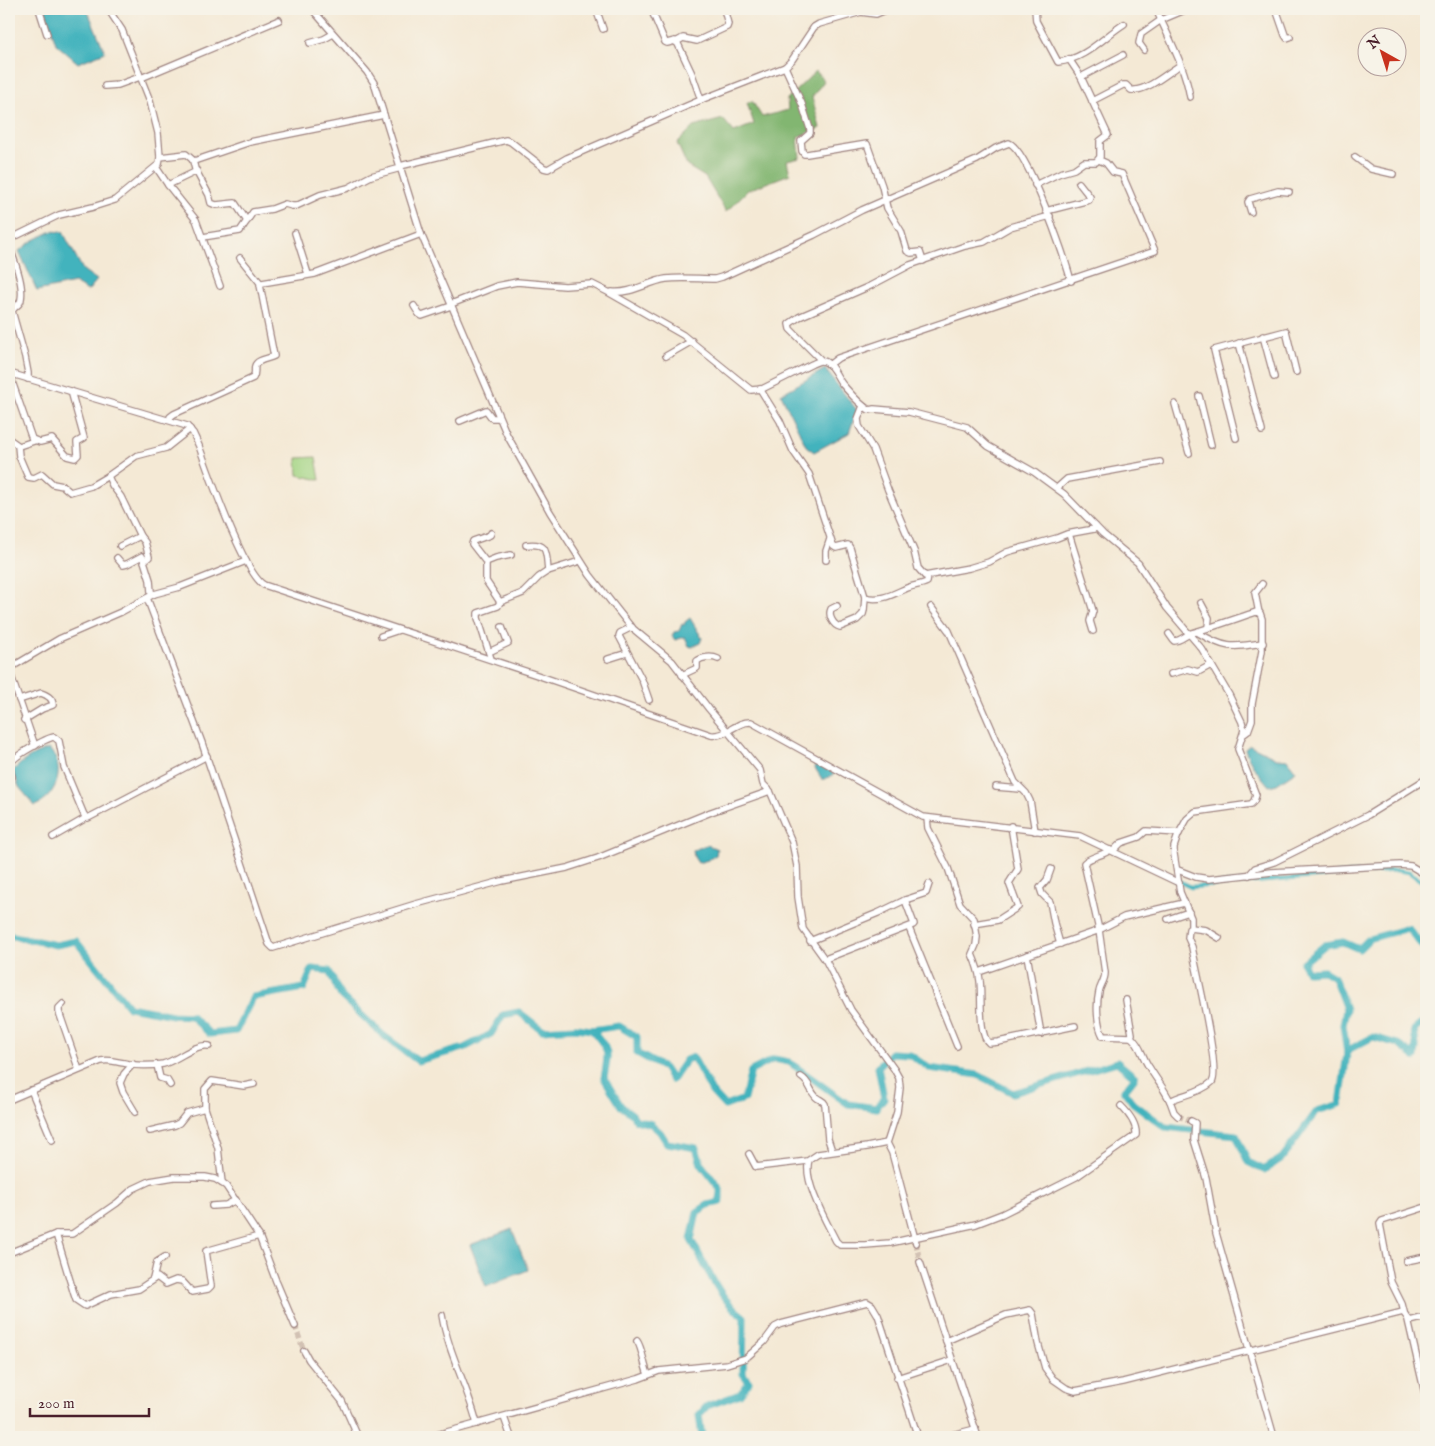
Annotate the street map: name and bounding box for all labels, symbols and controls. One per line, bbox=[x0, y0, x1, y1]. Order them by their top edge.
north arrow bbox=[1358, 28, 1408, 78]
text: N bbox=[1363, 32, 1385, 54]
scale bar bbox=[30, 1386, 149, 1418]
text: 200 m bbox=[38, 1394, 75, 1413]

